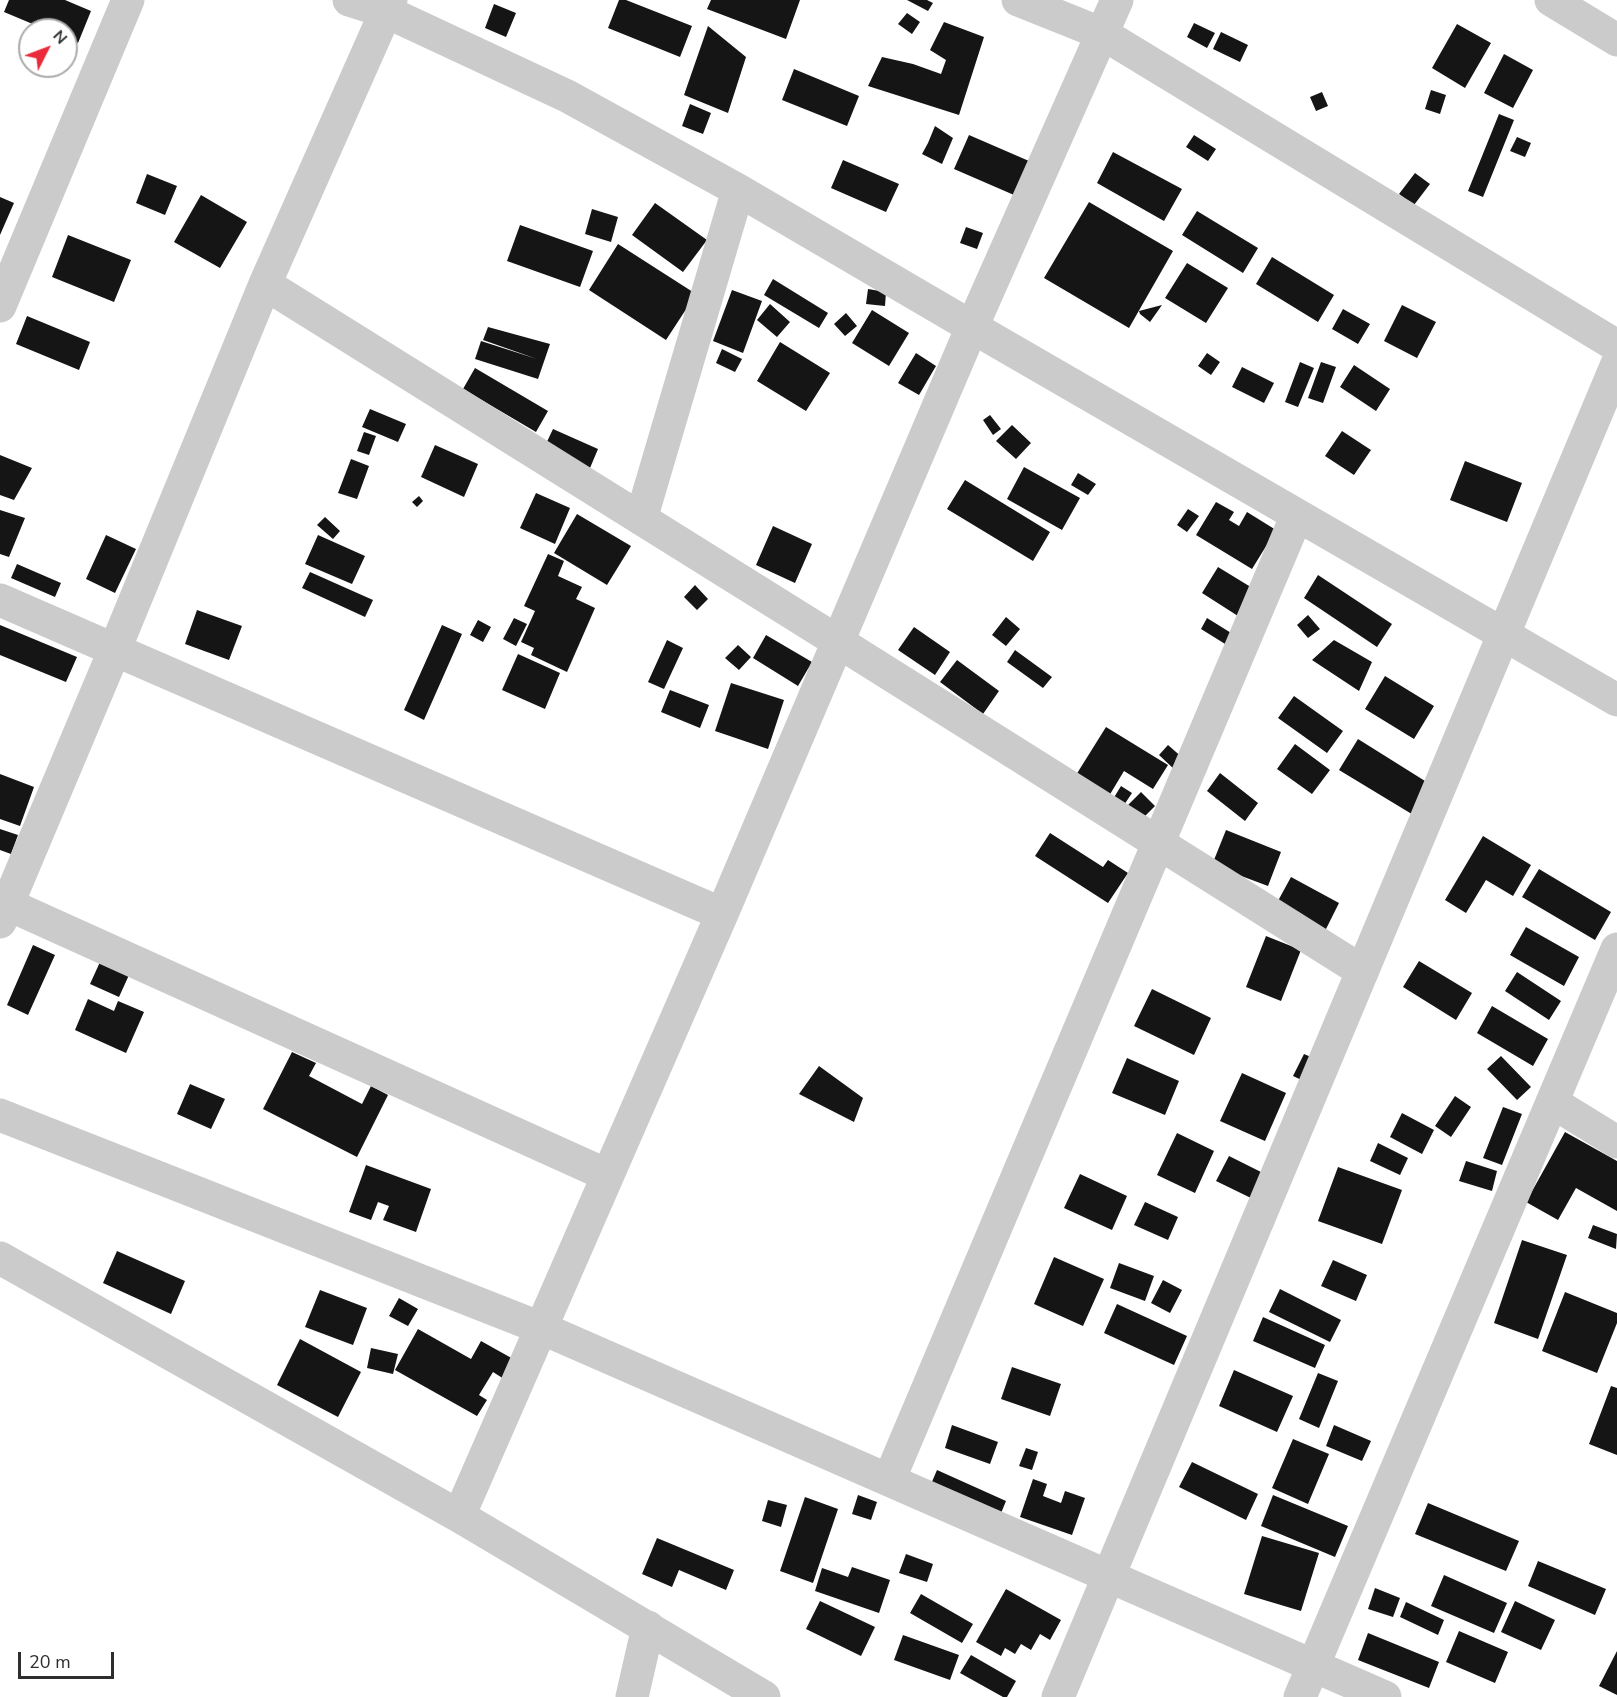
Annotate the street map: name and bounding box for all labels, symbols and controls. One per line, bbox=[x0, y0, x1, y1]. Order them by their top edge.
north arrow bbox=[18, 18, 78, 78]
text: N bbox=[48, 25, 72, 49]
scale bar bbox=[21, 1640, 117, 1678]
text: 20 m bbox=[29, 1650, 71, 1674]

